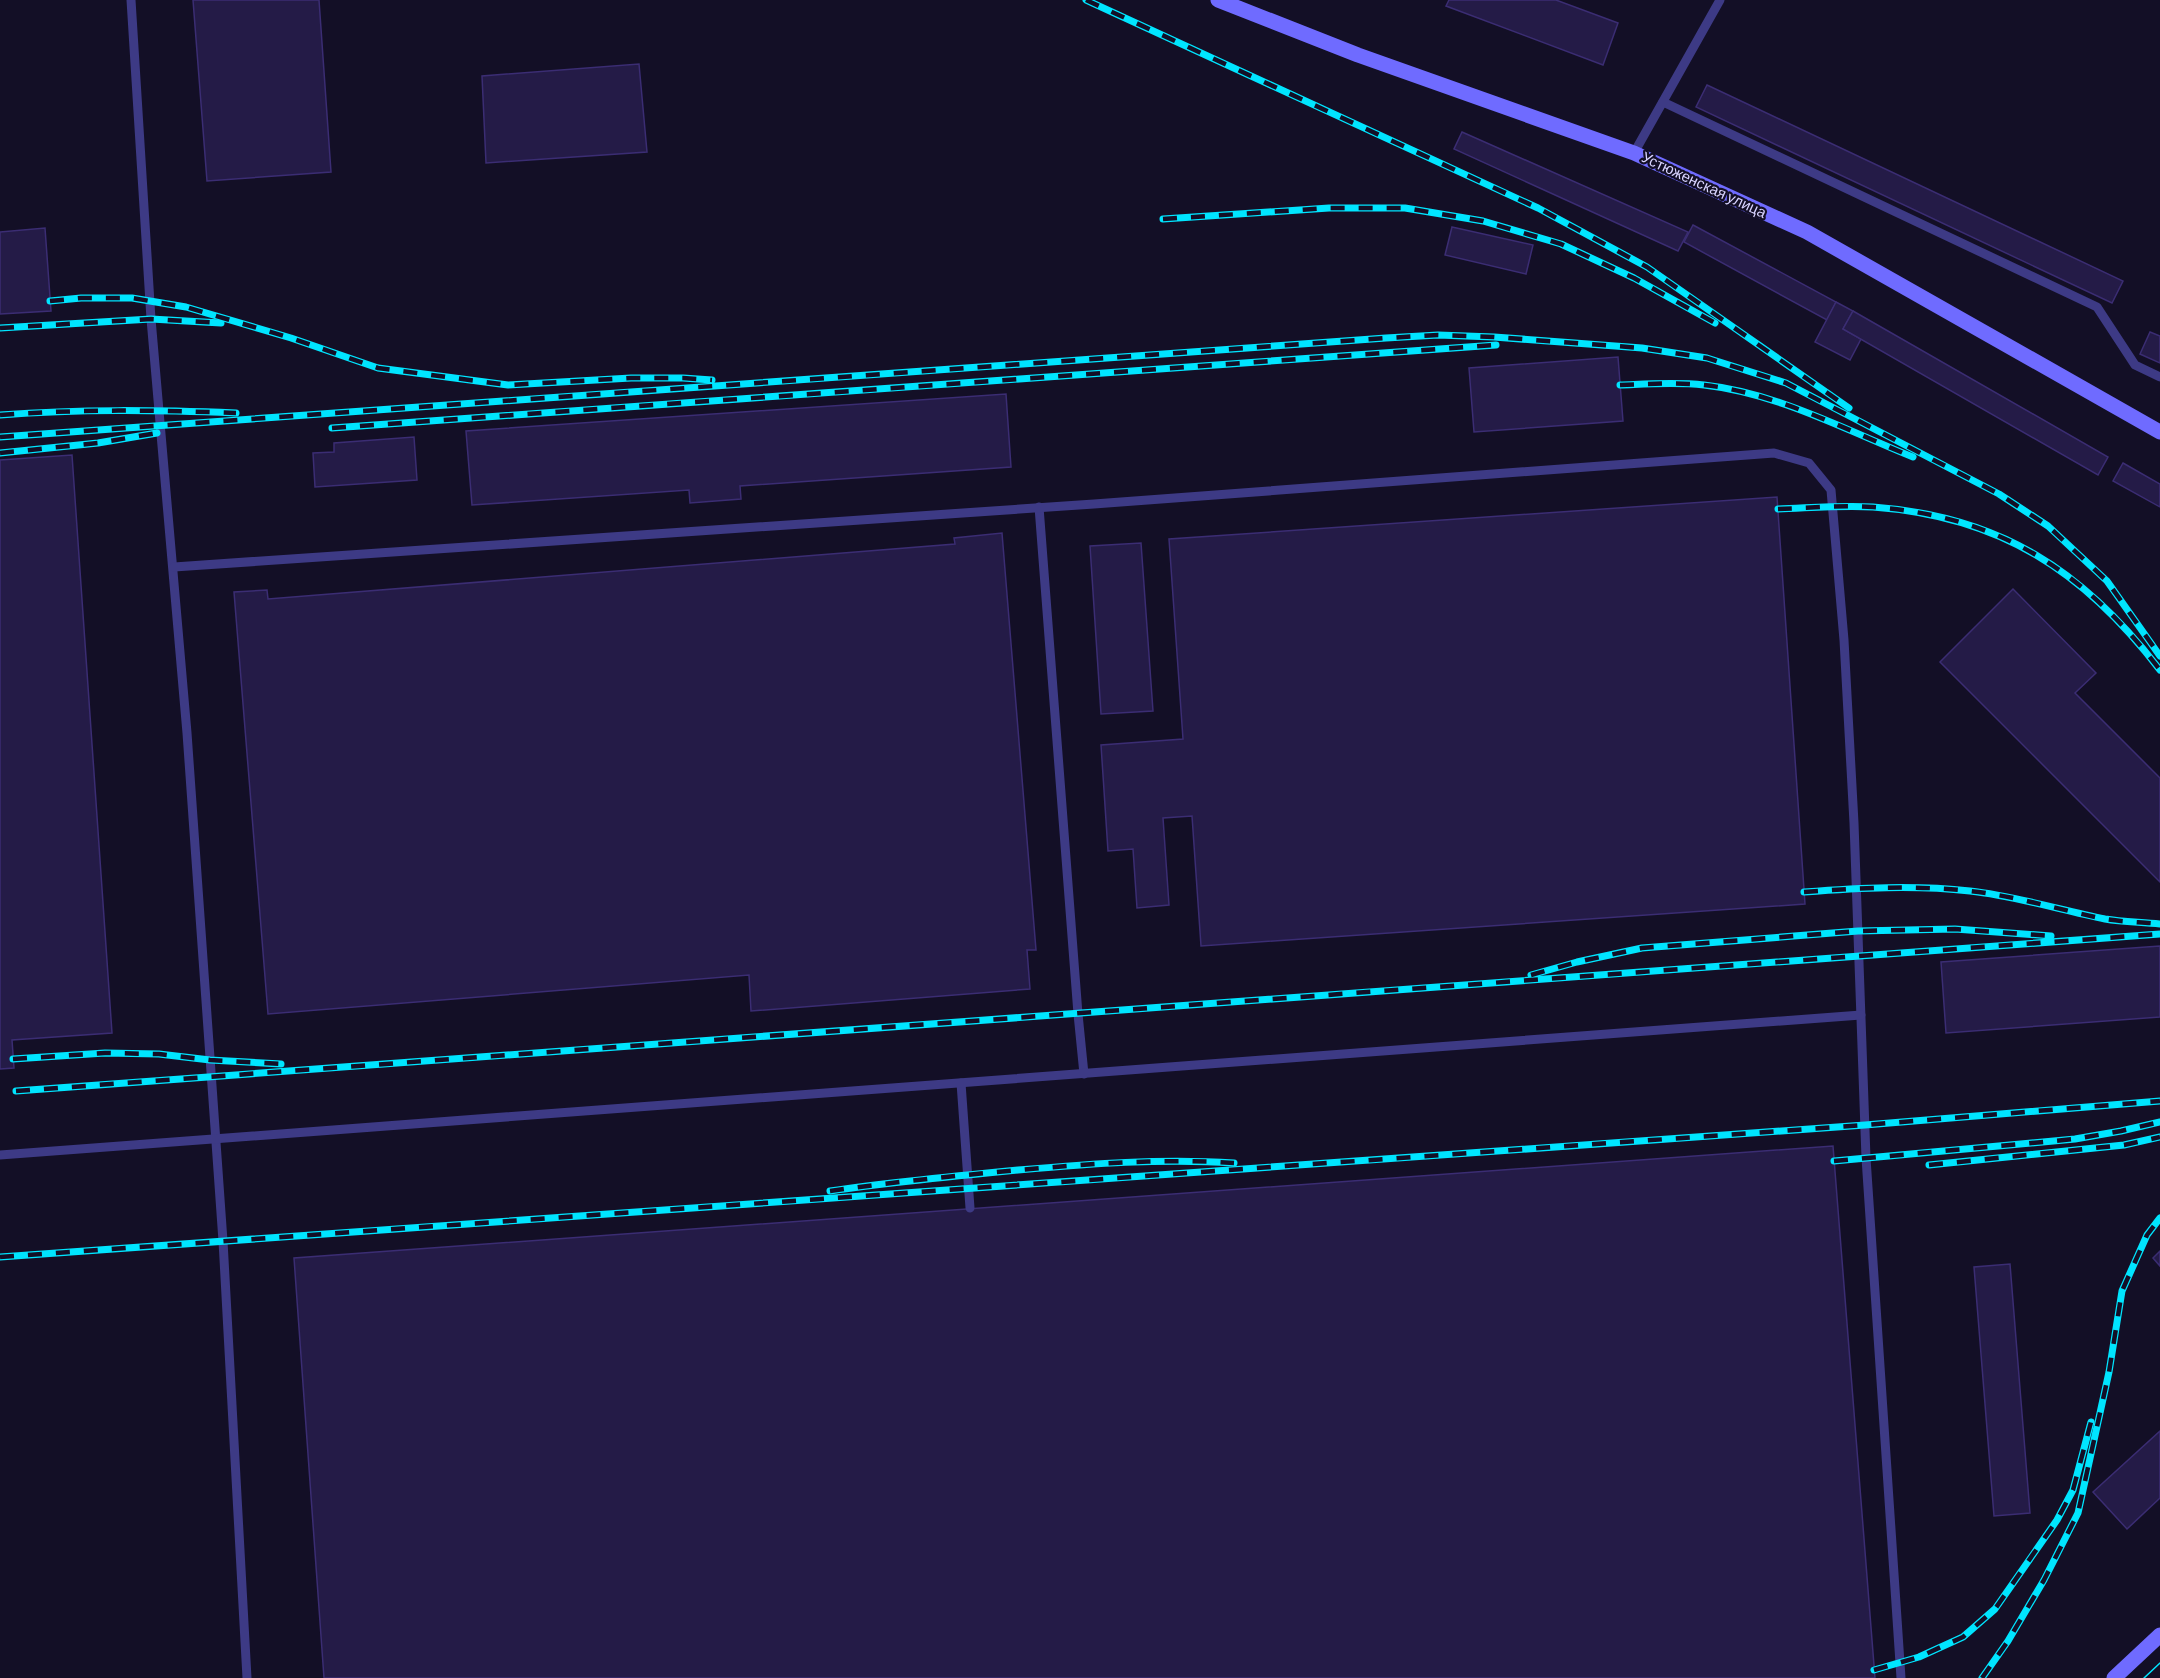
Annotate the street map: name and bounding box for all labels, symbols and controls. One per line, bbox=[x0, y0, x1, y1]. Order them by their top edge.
street label: Устюженская улица bbox=[1639, 147, 1770, 221]

